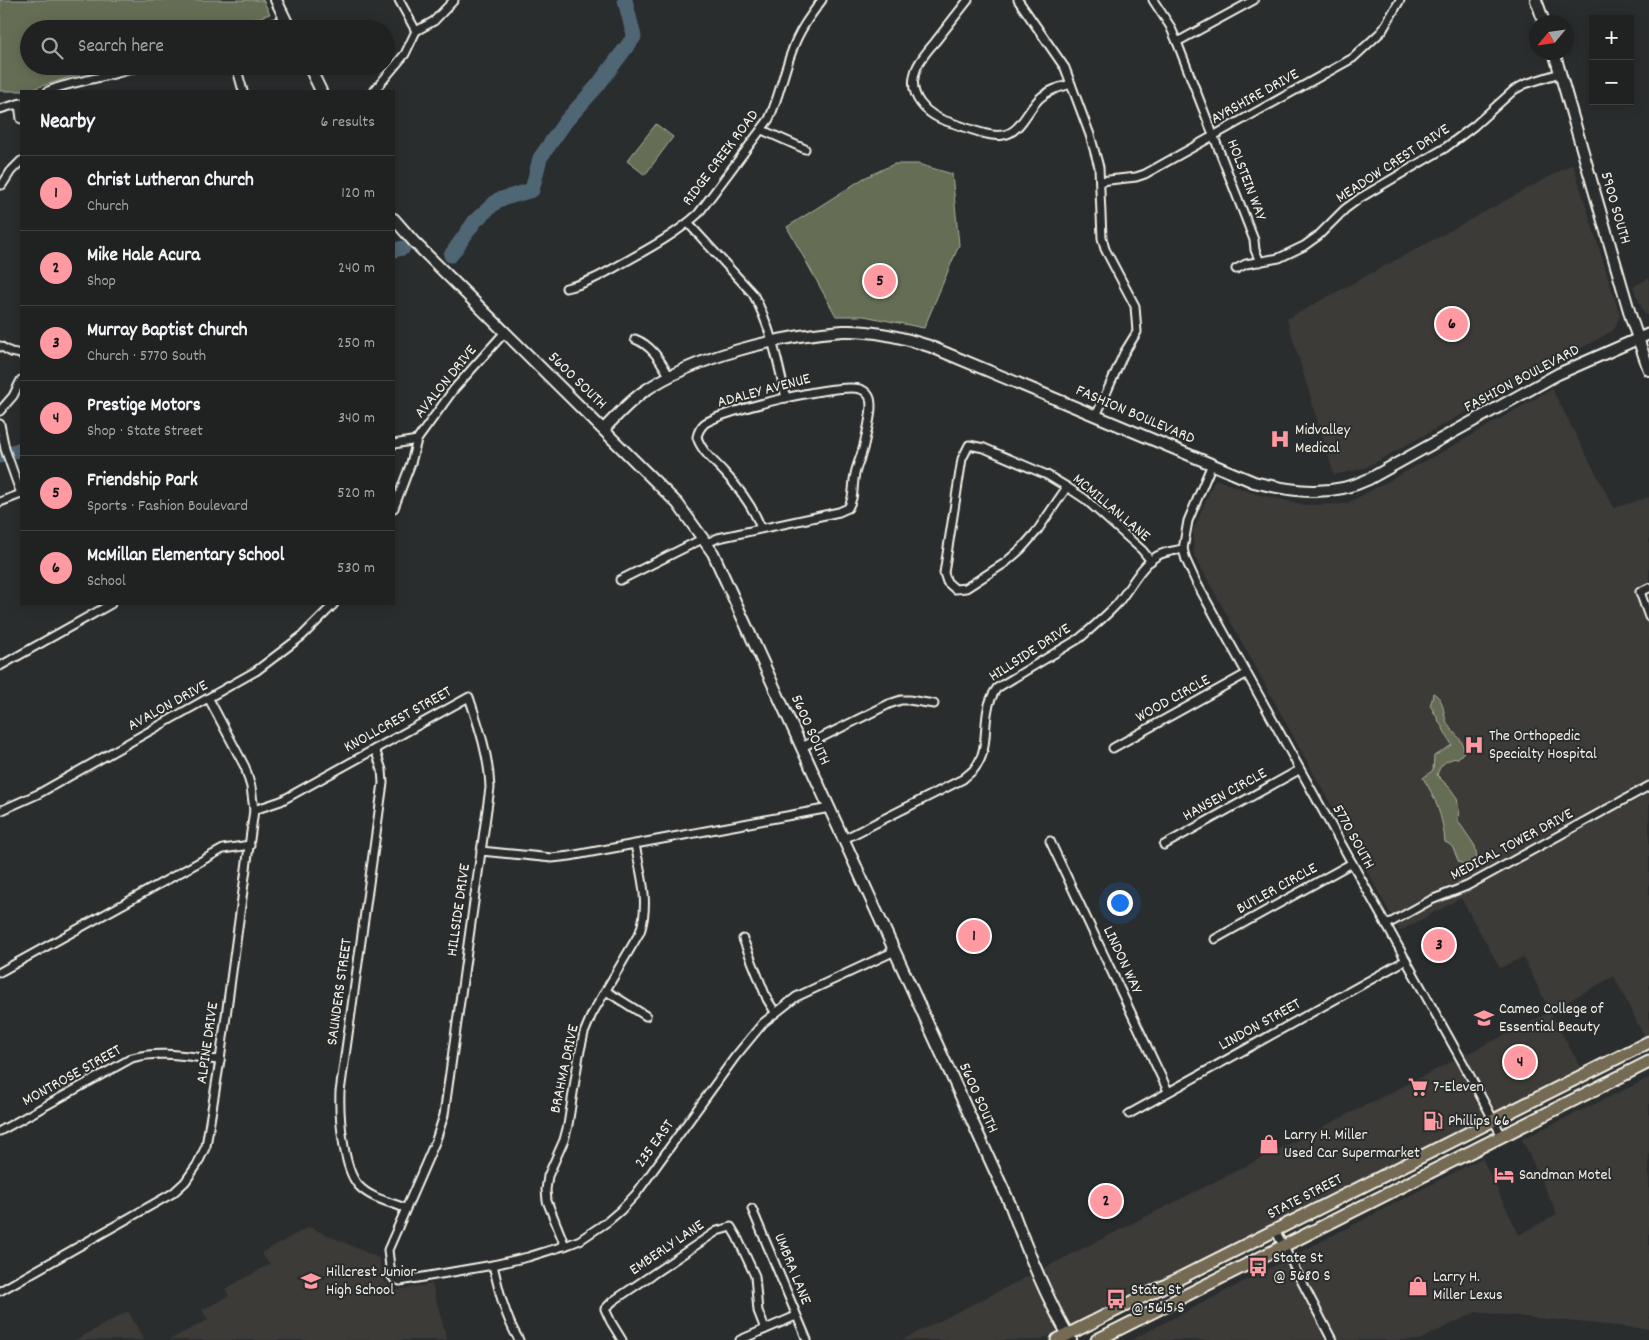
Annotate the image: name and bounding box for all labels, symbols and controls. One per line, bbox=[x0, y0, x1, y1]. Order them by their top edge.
north arrow bbox=[1529, 15, 1574, 60]
map controls bbox=[1589, 15, 1634, 105]
button: + bbox=[1589, 15, 1634, 60]
search box bbox=[20, 20, 395, 75]
icon: search bbox=[38, 34, 66, 62]
text: Search here bbox=[78, 34, 164, 61]
button: − bbox=[1589, 60, 1634, 105]
street label: AYRSHIRE DRIVE bbox=[1207, 63, 1304, 131]
street label: RIDGE CREEK ROAD bbox=[677, 105, 765, 211]
text: Nearby bbox=[40, 108, 95, 138]
text: 6 results bbox=[320, 111, 375, 134]
street label: MEADOW CREST DRIVE bbox=[1332, 118, 1455, 210]
street label: HOLSTEIN WAY bbox=[1220, 136, 1272, 225]
text: Christ Lutheran Church bbox=[87, 168, 254, 195]
street label: 5900 SOUTH bbox=[1594, 169, 1636, 247]
text: 1 bbox=[54, 182, 58, 205]
text: 120 m bbox=[341, 182, 375, 205]
text: Church bbox=[87, 195, 129, 218]
text: Mike Hale Acura bbox=[87, 243, 200, 270]
text: 2 bbox=[53, 257, 60, 280]
text: 240 m bbox=[338, 257, 375, 280]
pin: 5 bbox=[864, 262, 896, 300]
text: Shop bbox=[87, 270, 116, 293]
pin: 6 bbox=[1436, 305, 1468, 343]
text: Murray Baptist Church bbox=[87, 318, 248, 345]
text: 3 bbox=[52, 332, 60, 355]
text: 250 m bbox=[337, 332, 375, 355]
street label: FASHION BOULEVARD bbox=[1460, 339, 1584, 419]
street label: AVALON DRIVE bbox=[409, 340, 483, 424]
text: Church · 5770 South bbox=[87, 345, 206, 368]
street label: 5600 SOUTH bbox=[542, 347, 612, 415]
street label: ADALEY AVENUE bbox=[715, 367, 814, 414]
street label: FASHION BOULEVARD bbox=[1072, 379, 1198, 451]
text: Prestige Motors bbox=[87, 393, 201, 420]
text: 4 bbox=[53, 407, 59, 430]
text: 340 m bbox=[338, 407, 375, 430]
place label: Midvalley Medical bbox=[1295, 419, 1351, 460]
text: Shop · State Street bbox=[87, 420, 203, 443]
hospital icon: Midvalley Medical bbox=[1269, 428, 1291, 450]
text: Friendship Park bbox=[87, 468, 198, 495]
street label: MCMILLAN LANE bbox=[1067, 469, 1156, 548]
text: 5 bbox=[52, 482, 60, 505]
text: 520 m bbox=[337, 482, 375, 505]
text: Sports · Fashion Boulevard bbox=[87, 495, 248, 518]
text: McMillan Elementary School bbox=[87, 543, 284, 570]
text: 6 bbox=[52, 557, 60, 580]
text: 530 m bbox=[337, 557, 375, 580]
text: School bbox=[87, 570, 126, 593]
street label: HILLSIDE DRIVE bbox=[985, 618, 1076, 688]
street label: WOOD CIRCLE bbox=[1132, 669, 1215, 729]
street label: AVALON DRIVE bbox=[124, 674, 213, 737]
street label: KNOLLCREST STREET bbox=[340, 681, 456, 759]
street label: 5600 SOUTH bbox=[784, 691, 836, 769]
place label: The Orthopedic Specialty Hospital bbox=[1489, 725, 1597, 766]
hospital icon: The Orthopedic Specialty Hospital bbox=[1463, 734, 1485, 756]
street label: HANSEN CIRCLE bbox=[1179, 762, 1272, 828]
street label: 5770 SOUTH bbox=[1326, 801, 1380, 873]
street label: MEDICAL TOWER DRIVE bbox=[1446, 803, 1578, 887]
street label: BUTLER CIRCLE bbox=[1232, 857, 1322, 921]
street label: HILLSIDE DRIVE bbox=[441, 861, 477, 958]
your location bbox=[1107, 890, 1133, 916]
pin: 1 bbox=[958, 917, 990, 955]
street label: LINDON WAY bbox=[1096, 922, 1148, 999]
pin: 3 bbox=[1423, 926, 1455, 964]
street label: SAUNDERS STREET bbox=[321, 937, 359, 1047]
street label: LINDON STREET bbox=[1215, 993, 1306, 1057]
place label: Cameo College of Essential Beauty bbox=[1499, 998, 1604, 1039]
street label: ALPINE DRIVE bbox=[191, 1000, 225, 1085]
school or university icon: Cameo College of Essential Beauty bbox=[1473, 1007, 1495, 1029]
street label: BRAHMA DRIVE bbox=[544, 1022, 586, 1115]
street label: MONTROSE STREET bbox=[18, 1039, 126, 1113]
pin: 4 bbox=[1504, 1043, 1536, 1081]
street label: 5600 SOUTH bbox=[952, 1059, 1004, 1137]
supermarket icon: 7-Eleven bbox=[1407, 1076, 1429, 1098]
place label: 7-Eleven bbox=[1433, 1076, 1484, 1099]
fuel station icon: Phillips 66 bbox=[1422, 1110, 1444, 1132]
place label: Phillips 66 bbox=[1448, 1110, 1510, 1133]
street label: 235 EAST bbox=[630, 1115, 681, 1173]
place label: Larry H. Miller Used Car Supermarket bbox=[1284, 1124, 1420, 1165]
shop icon: Larry H. Miller Used Car Supermarket bbox=[1258, 1133, 1280, 1155]
hotel icon: Sandman Motel bbox=[1493, 1164, 1515, 1186]
place label: Sandman Motel bbox=[1519, 1164, 1611, 1187]
street label: STATE STREET bbox=[1263, 1168, 1347, 1226]
pin: 2 bbox=[1090, 1182, 1122, 1220]
street label: EMBERLY LANE bbox=[625, 1214, 710, 1282]
street label: UMBRA LANE bbox=[767, 1230, 817, 1309]
place label: State St @ 5680 S bbox=[1273, 1247, 1331, 1288]
bus stop icon: State St @ 5680 S bbox=[1247, 1256, 1269, 1278]
place label: Hillcrest Junior High School bbox=[326, 1261, 417, 1302]
place label: Larry H. Miller Lexus bbox=[1433, 1266, 1503, 1307]
school or university icon: Hillcrest Junior High School bbox=[300, 1270, 322, 1292]
shop icon: Larry H. Miller Lexus bbox=[1407, 1275, 1429, 1297]
place label: State St @ 5615 S bbox=[1131, 1279, 1184, 1320]
bus stop icon: State St @ 5615 S bbox=[1105, 1288, 1127, 1310]

